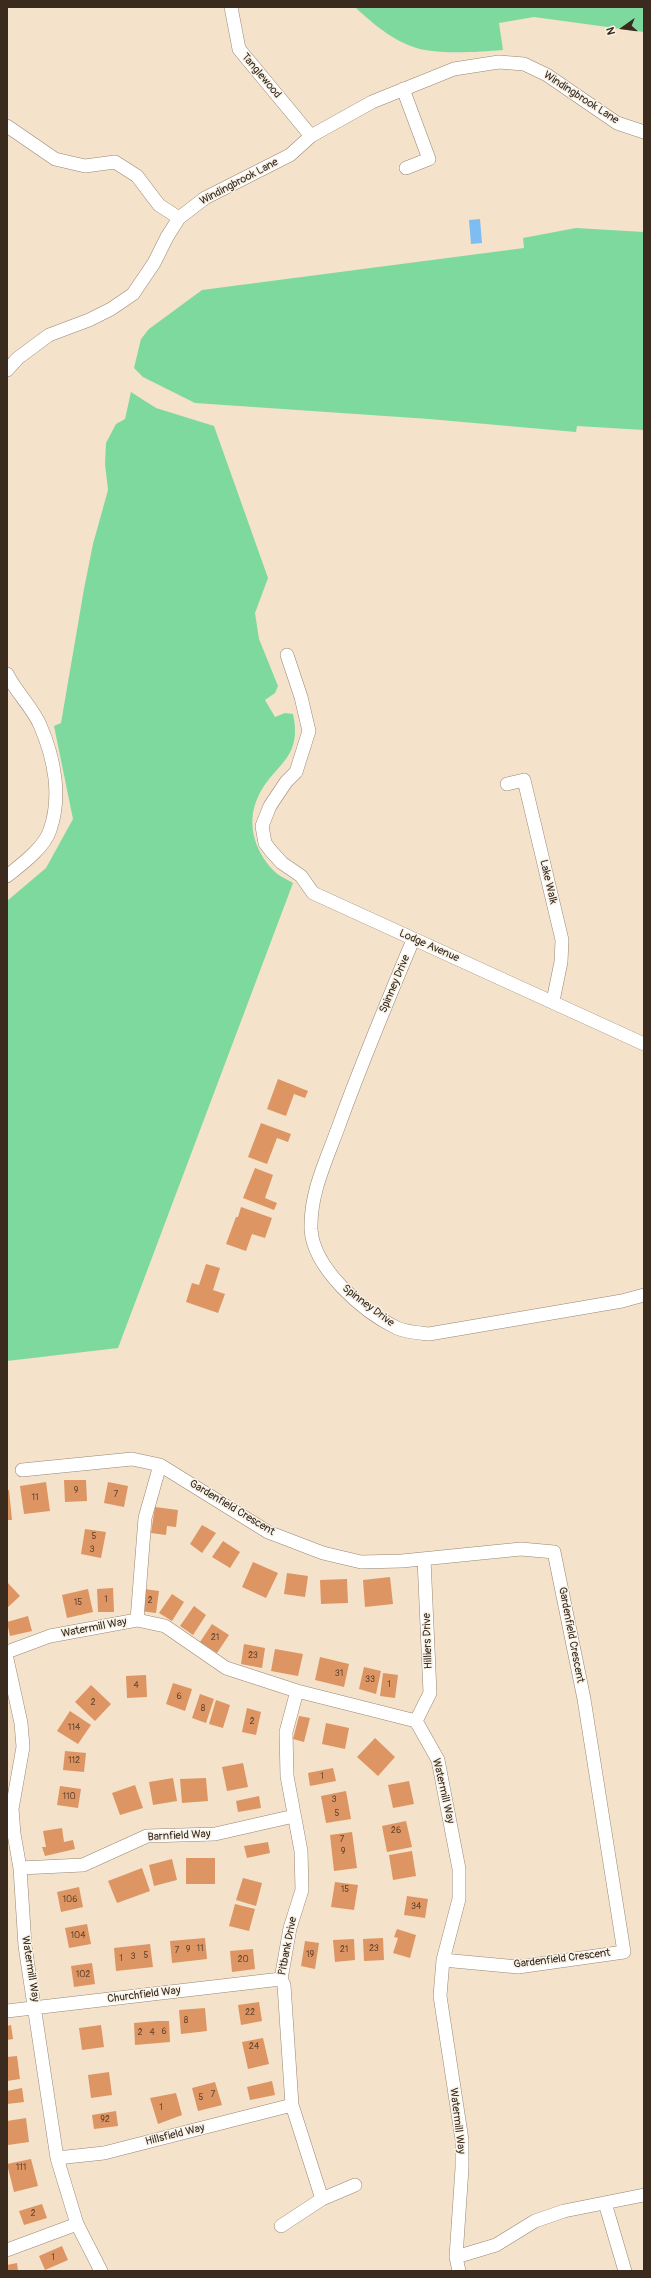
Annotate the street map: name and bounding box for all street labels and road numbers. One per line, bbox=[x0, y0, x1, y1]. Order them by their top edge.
street label: Tanglewood bbox=[238, 51, 284, 101]
street label: Windingbrook Lane bbox=[541, 69, 621, 127]
street label: Windingbrook Lane bbox=[197, 156, 281, 208]
street label: Lake Walk bbox=[536, 858, 560, 906]
street label: Lodge Avenue bbox=[397, 927, 461, 965]
street label: Spinney Drive bbox=[377, 953, 413, 1015]
street label: Spinney Drive bbox=[339, 1282, 397, 1330]
street label: Gardenfield Crescent bbox=[187, 1477, 277, 1539]
street label: Gardenfield Crescent bbox=[555, 1586, 587, 1684]
street label: Hilliers Drive bbox=[420, 1613, 436, 1669]
street label: Watermill Way bbox=[60, 1615, 128, 1641]
street label: Watermill Way bbox=[429, 1757, 457, 1825]
street label: Barnfield Way bbox=[147, 1828, 211, 1844]
street label: Pitbank Drive bbox=[276, 1916, 300, 1976]
street label: Watermill Way bbox=[18, 1935, 42, 2003]
street label: Gardenfield Crescent bbox=[513, 1947, 611, 1971]
street label: Churchfield Way bbox=[107, 1984, 181, 2006]
street label: Watermill Way bbox=[446, 2087, 468, 2155]
street label: Hillsfield Way bbox=[144, 2121, 206, 2149]

